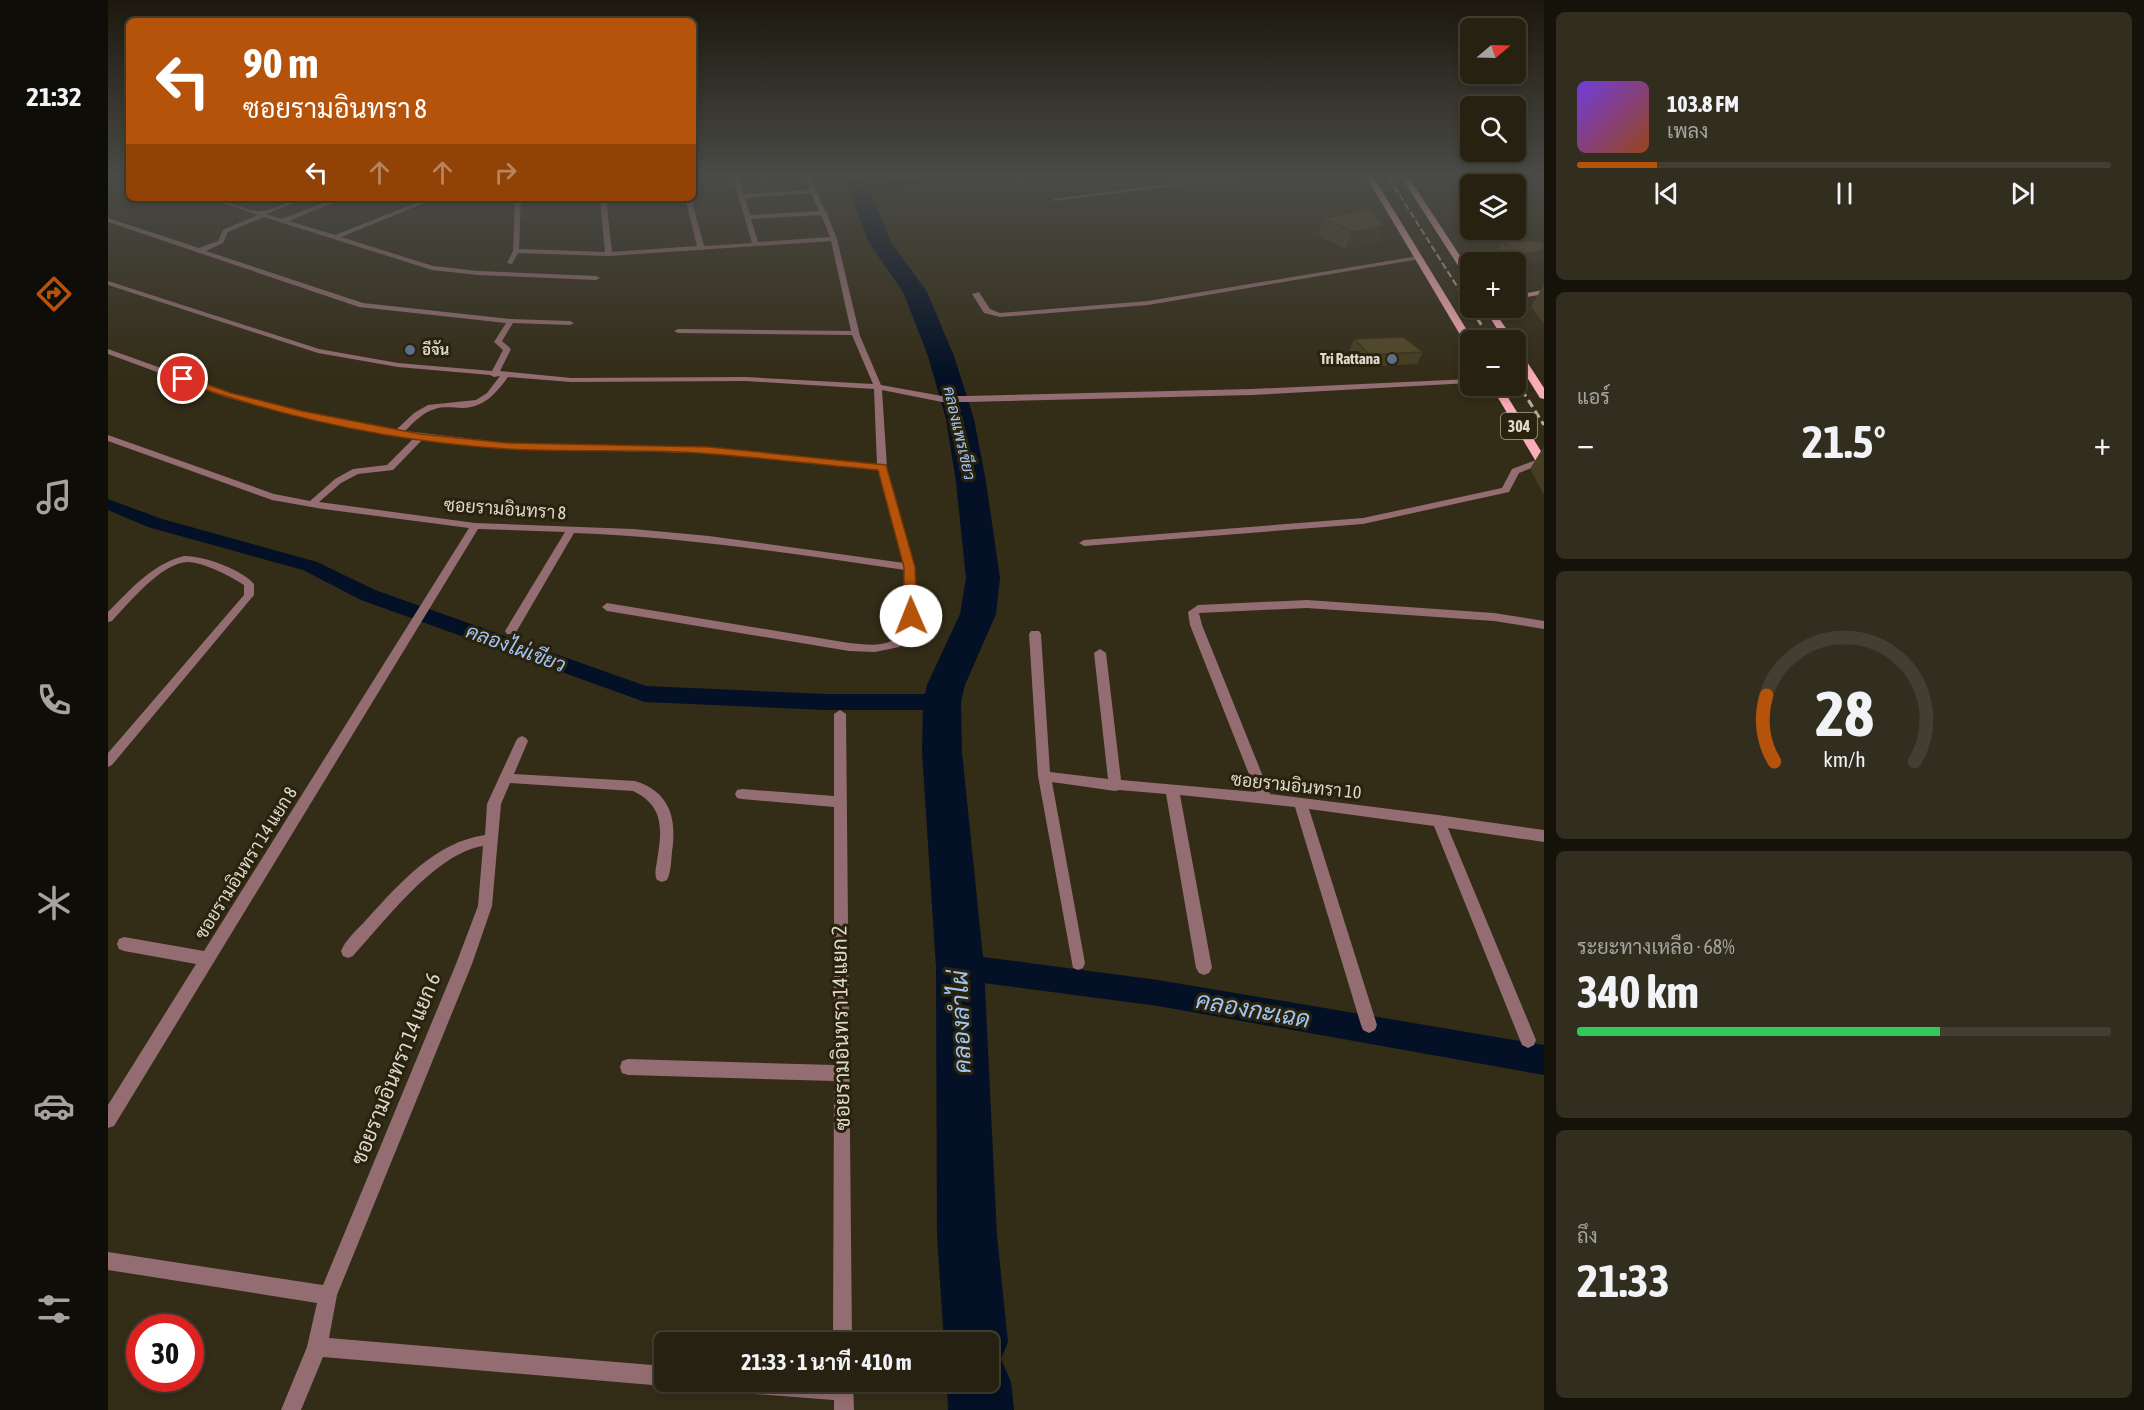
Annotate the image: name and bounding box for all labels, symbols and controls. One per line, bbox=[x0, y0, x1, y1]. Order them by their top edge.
north arrow bbox=[1460, 18, 1526, 84]
map controls bbox=[1460, 18, 1526, 396]
text: 90 m bbox=[243, 39, 318, 87]
icon: left bbox=[144, 42, 222, 120]
text: 21:32 bbox=[26, 81, 82, 112]
text: 103.8 FM bbox=[1667, 91, 1739, 117]
text: ซอยรามอินทรา 8 bbox=[243, 93, 427, 124]
button: search bbox=[1460, 96, 1526, 162]
text: เพลง bbox=[1667, 119, 1708, 142]
icon: left bbox=[300, 156, 333, 189]
icon: ahead bbox=[363, 156, 396, 189]
icon: ahead bbox=[426, 156, 459, 189]
icon: right bbox=[489, 156, 522, 189]
button: layers bbox=[1460, 174, 1526, 240]
icon: previous bbox=[1650, 177, 1683, 210]
icon: pause bbox=[1828, 177, 1861, 210]
icon: next bbox=[2006, 177, 2039, 210]
button: + bbox=[1460, 252, 1526, 318]
icon: directions bbox=[33, 273, 75, 315]
button: − bbox=[1460, 330, 1526, 396]
place label: อีจัน bbox=[422, 340, 450, 358]
marker: อีจัน bbox=[403, 343, 417, 357]
place label: Tri Rattana bbox=[1320, 350, 1380, 367]
marker: Tri Rattana bbox=[1385, 352, 1399, 366]
pin bbox=[157, 353, 208, 404]
icon: arrive bbox=[166, 362, 199, 395]
water label: คลองแพรเขียว bbox=[940, 384, 982, 482]
text: แอร์ bbox=[1577, 385, 1610, 408]
road number: 304 bbox=[1501, 413, 1537, 439]
text: 21.5° bbox=[1802, 416, 1886, 468]
text: − bbox=[1577, 424, 1594, 462]
text: + bbox=[2094, 424, 2111, 462]
icon: music bbox=[33, 476, 75, 518]
street label: ซอยรามอินทรา 8 bbox=[443, 494, 567, 523]
position arrow bbox=[879, 584, 943, 648]
water label: คลองไผ่เขียว bbox=[463, 618, 570, 676]
text: 28 bbox=[1815, 678, 1873, 749]
icon: phone bbox=[33, 679, 75, 721]
text: km/h bbox=[1823, 747, 1865, 772]
street label: ซอยรามอินทรา 10 bbox=[1230, 768, 1362, 803]
street label: ซอยรามอินทรา 14 แยก 8 bbox=[190, 783, 301, 943]
icon: climate bbox=[33, 882, 75, 924]
street label: ซอยรามอินทรา 14 แยก 2 bbox=[826, 925, 854, 1131]
text: ระยะทางเหลือ · 68% bbox=[1577, 935, 1735, 958]
text: 340 km bbox=[1577, 966, 1699, 1018]
street label: ซอยรามอินทรา 14 แยก 6 bbox=[346, 969, 445, 1168]
water label: คลองลำไผ่ bbox=[943, 969, 976, 1074]
water label: คลองกะเฉด bbox=[1194, 986, 1312, 1033]
icon: car bbox=[33, 1085, 75, 1127]
text: ถึง bbox=[1577, 1224, 1598, 1247]
text: 21:33 bbox=[1577, 1255, 1670, 1307]
icon: filters bbox=[33, 1288, 75, 1330]
speed limit sign: 30 bbox=[126, 1314, 204, 1392]
text: 21:33 · 1 นาที · 410 m bbox=[741, 1349, 912, 1375]

